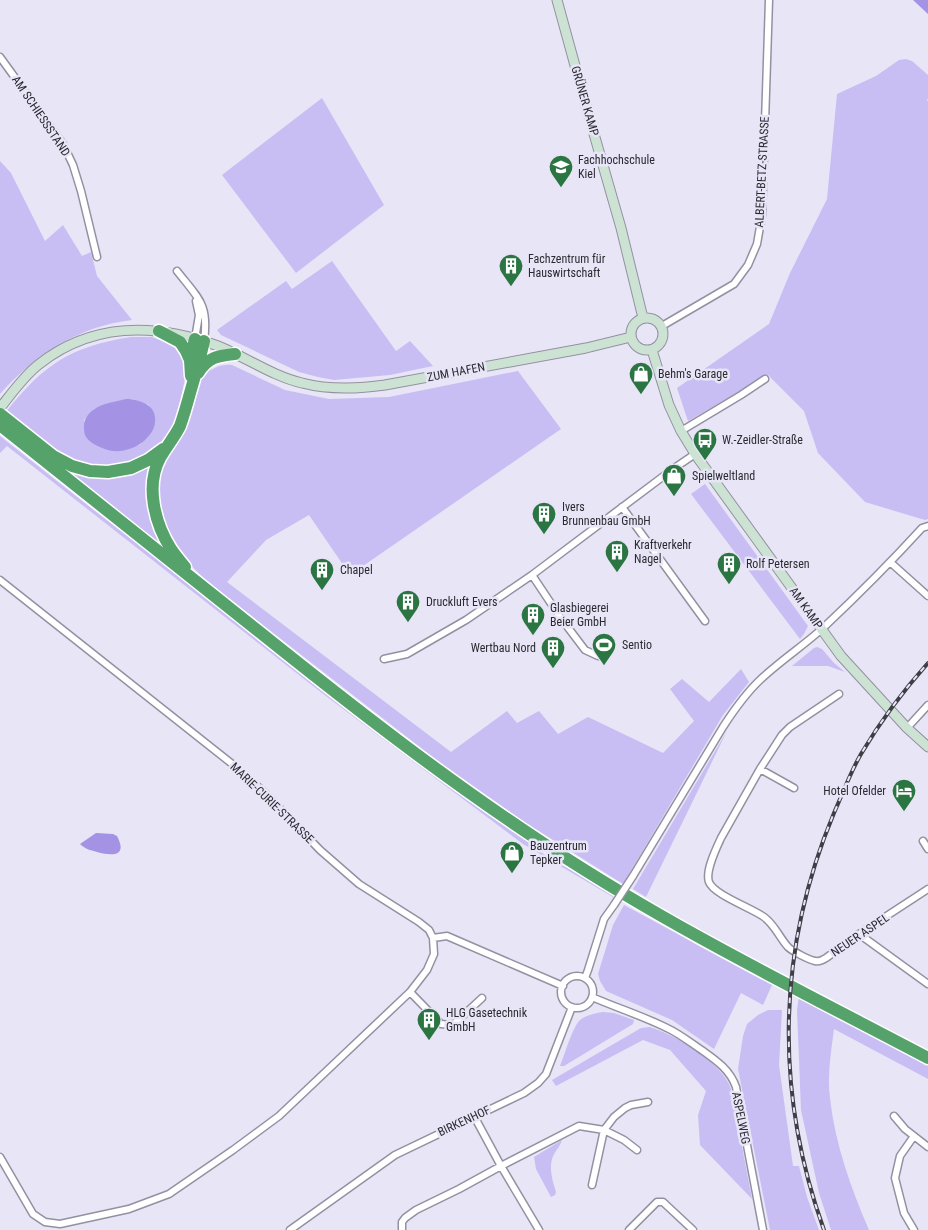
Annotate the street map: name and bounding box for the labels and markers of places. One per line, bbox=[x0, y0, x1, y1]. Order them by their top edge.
place label: Fachhochschule Kiel bbox=[578, 153, 655, 181]
school or university icon: Fachhochschule Kiel bbox=[548, 154, 574, 188]
place label: Fachzentrum für Hauswirtschaft bbox=[528, 252, 606, 280]
building icon: Fachzentrum für Hauswirtschaft bbox=[498, 253, 524, 287]
shop icon: Behm's Garage bbox=[628, 361, 654, 395]
place label: Behm's Garage bbox=[658, 367, 728, 381]
bus stop icon: W.-Zeidler-Straße bbox=[692, 427, 718, 461]
place label: W.-Zeidler-Straße bbox=[722, 433, 803, 447]
shop icon: Spielweltland bbox=[661, 463, 687, 497]
place label: Spielweltland bbox=[692, 469, 755, 483]
place label: Ivers Brunnenbau GmbH bbox=[562, 500, 651, 528]
building icon: Ivers Brunnenbau GmbH bbox=[531, 501, 557, 535]
place label: Kraftverkehr Nagel bbox=[634, 538, 692, 566]
building icon: Kraftverkehr Nagel bbox=[604, 539, 630, 573]
building icon: Rolf Petersen bbox=[716, 551, 742, 585]
building icon: Chapel bbox=[309, 557, 335, 591]
place label: Rolf Petersen bbox=[746, 557, 810, 571]
place label: Chapel bbox=[340, 563, 373, 577]
building icon: Druckluft Evers bbox=[395, 589, 421, 623]
place label: Druckluft Evers bbox=[426, 595, 498, 609]
place label: Glasbiegerei Beier GmbH bbox=[550, 601, 609, 629]
building icon: Glasbiegerei Beier GmbH bbox=[520, 602, 546, 636]
sports icon: Sentio bbox=[591, 632, 617, 666]
building icon: Wertbau Nord bbox=[540, 635, 566, 669]
place label: Sentio bbox=[622, 638, 652, 652]
place label: Wertbau Nord bbox=[471, 641, 536, 655]
hotel icon: Hotel Ofelder bbox=[891, 778, 917, 812]
place label: Hotel Ofelder bbox=[823, 784, 886, 798]
place label: Bauzentrum Tepker bbox=[530, 839, 587, 867]
shop icon: Bauzentrum Tepker bbox=[499, 840, 525, 874]
place label: HLG Gasetechnik GmbH bbox=[446, 1006, 528, 1034]
building icon: HLG Gasetechnik GmbH bbox=[416, 1007, 442, 1041]

